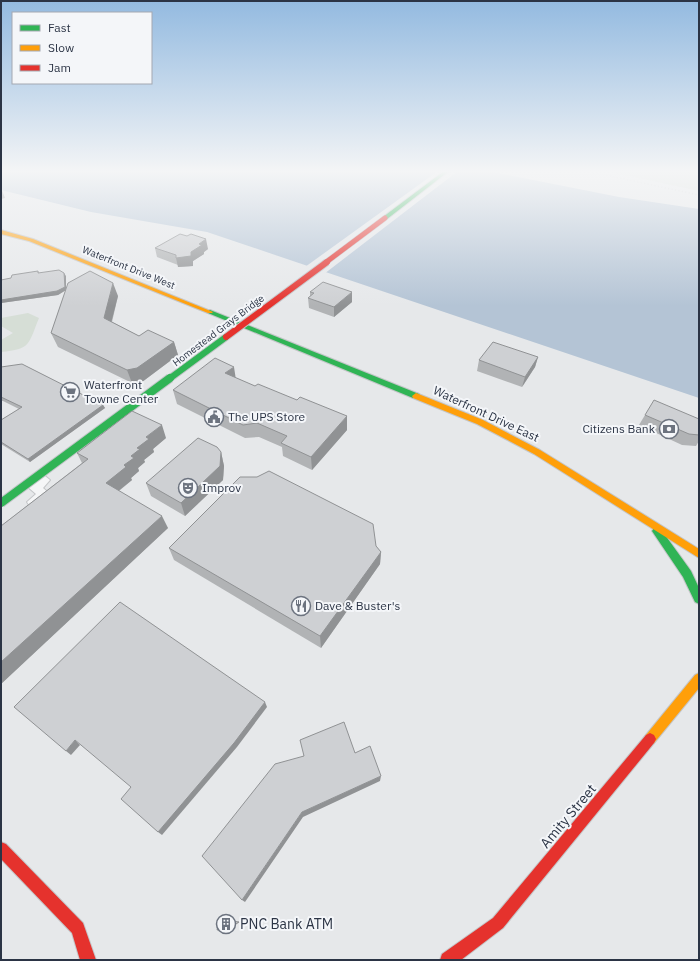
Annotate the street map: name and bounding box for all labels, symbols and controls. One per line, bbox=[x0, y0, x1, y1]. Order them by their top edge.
legend bbox=[12, 12, 152, 84]
text: Fast bbox=[48, 20, 71, 35]
text: Slow bbox=[48, 40, 74, 55]
text: Jam bbox=[48, 60, 71, 75]
street label: Waterfront Drive West bbox=[80, 243, 178, 292]
street label: Homestead Grays Bridge bbox=[170, 291, 267, 369]
place label: Waterfront Towne Center bbox=[84, 377, 159, 406]
supermarket icon: Waterfront Towne Center bbox=[59, 381, 81, 403]
street label: Waterfront Drive East bbox=[431, 382, 542, 445]
public building icon: The UPS Store bbox=[203, 406, 225, 428]
place label: The UPS Store bbox=[228, 409, 306, 424]
bank icon: Citizens Bank bbox=[658, 418, 680, 440]
place label: Citizens Bank bbox=[582, 421, 656, 436]
theatre icon: Improv bbox=[177, 477, 199, 499]
place label: Improv bbox=[202, 480, 241, 495]
restaurant icon: Dave & Buster's bbox=[290, 595, 312, 617]
place label: Dave & Buster's bbox=[315, 598, 401, 613]
street label: Amity Street bbox=[536, 780, 600, 852]
building icon: PNC Bank ATM bbox=[215, 913, 237, 935]
place label: PNC Bank ATM bbox=[240, 915, 333, 933]

